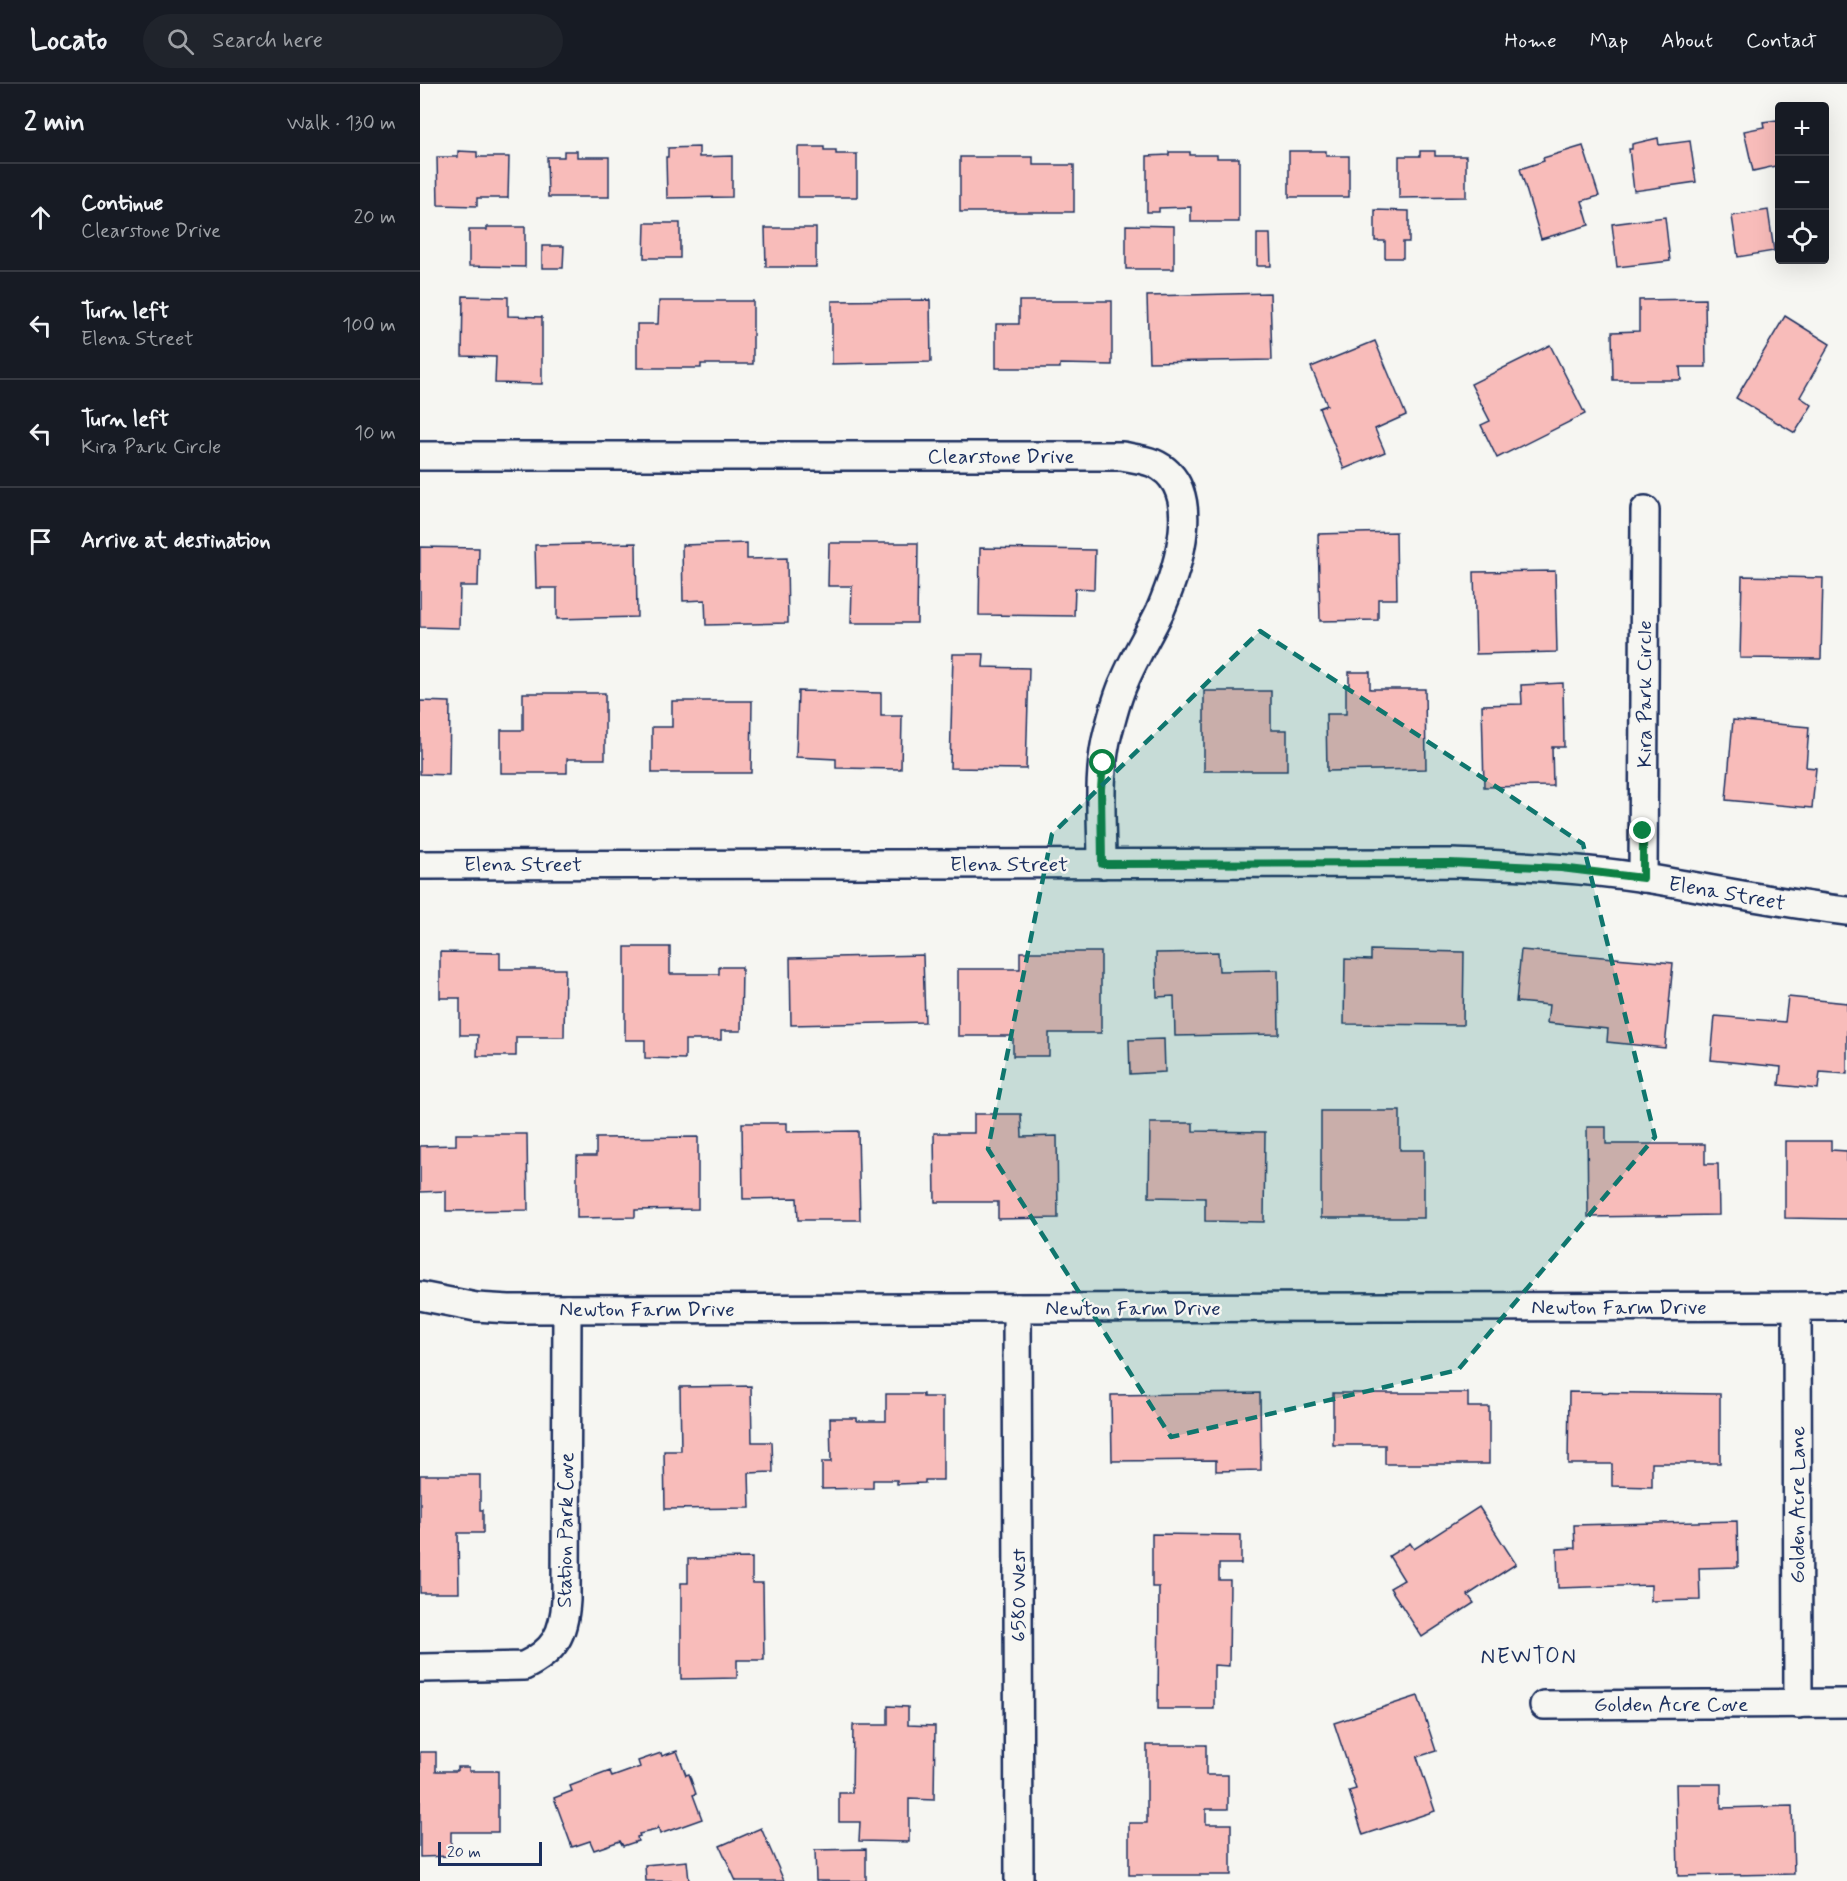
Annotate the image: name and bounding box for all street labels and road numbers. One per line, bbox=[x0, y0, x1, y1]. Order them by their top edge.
street label: Clearstone Drive bbox=[928, 443, 1074, 471]
street label: Kira Park Circle bbox=[1631, 620, 1659, 768]
street label: Elena Street bbox=[464, 851, 582, 879]
street label: Elena Street bbox=[950, 851, 1068, 879]
street label: Elena Street bbox=[1666, 870, 1788, 918]
street label: Newton Farm Drive bbox=[1531, 1294, 1707, 1322]
street label: Newton Farm Drive bbox=[1045, 1295, 1221, 1323]
street label: Newton Farm Drive bbox=[559, 1296, 735, 1324]
street label: Golden Acre Lane bbox=[1784, 1426, 1812, 1584]
street label: Station Park Cove bbox=[551, 1452, 581, 1608]
street label: 6580 West bbox=[1005, 1548, 1033, 1642]
street label: Golden Acre Cove bbox=[1594, 1691, 1748, 1719]

